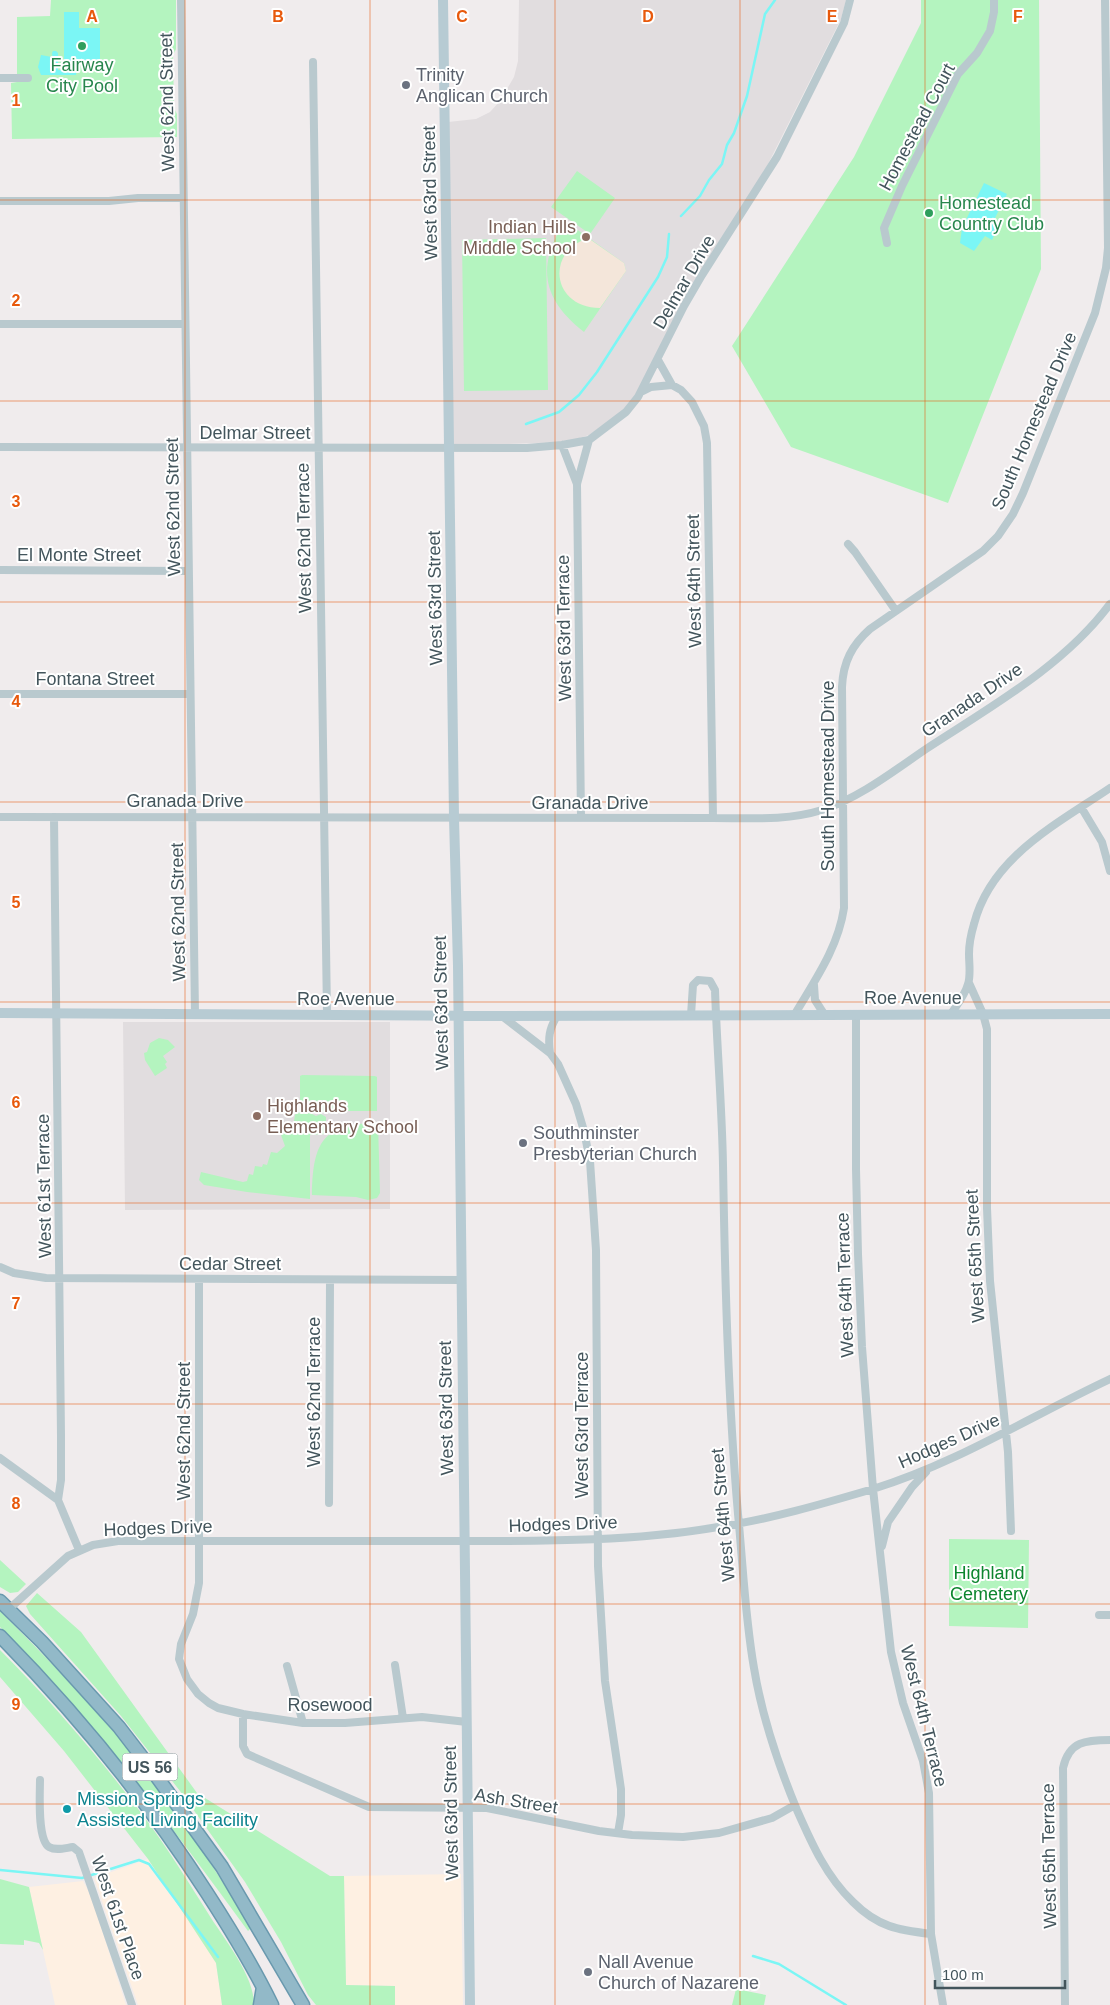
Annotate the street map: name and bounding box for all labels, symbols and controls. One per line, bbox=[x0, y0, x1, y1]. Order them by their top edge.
text: A bbox=[86, 8, 98, 25]
text: B bbox=[272, 8, 284, 25]
text: C bbox=[456, 8, 468, 25]
text: D bbox=[642, 8, 654, 25]
text: E bbox=[827, 8, 838, 25]
text: F bbox=[1013, 8, 1023, 25]
street label: West 62nd Street bbox=[156, 32, 178, 172]
marker: Fairway City Pool bbox=[76, 40, 88, 52]
place label: Fairway City Pool bbox=[46, 55, 118, 96]
street label: Homestead Court bbox=[875, 60, 959, 194]
place label: Trinity Anglican Church bbox=[416, 65, 548, 106]
marker: Trinity Anglican Church bbox=[400, 79, 412, 91]
text: 1 bbox=[12, 92, 21, 109]
street label: West 63rd Street bbox=[419, 125, 441, 261]
place label: Homestead Country Club bbox=[939, 193, 1044, 234]
marker: Homestead Country Club bbox=[923, 207, 935, 219]
place label: Indian Hills Middle School bbox=[463, 217, 576, 258]
marker: Indian Hills Middle School bbox=[580, 231, 592, 243]
street label: Delmar Drive bbox=[649, 232, 719, 332]
text: 2 bbox=[12, 292, 21, 309]
street label: South Homestead Drive bbox=[987, 329, 1081, 513]
street label: Delmar Street bbox=[199, 423, 311, 443]
street label: West 62nd Street bbox=[162, 437, 184, 577]
street label: West 62nd Terrace bbox=[293, 463, 315, 613]
text: 3 bbox=[12, 493, 21, 510]
street label: West 64th Street bbox=[683, 514, 705, 648]
street label: West 63rd Street bbox=[424, 530, 446, 666]
street label: El Monte Street bbox=[17, 545, 141, 565]
street label: West 63rd Terrace bbox=[553, 555, 575, 701]
street label: Granada Drive bbox=[918, 659, 1026, 741]
street label: Fontana Street bbox=[35, 669, 155, 689]
street label: South Homestead Drive bbox=[818, 680, 838, 872]
text: 4 bbox=[12, 693, 21, 710]
street label: Granada Drive bbox=[126, 791, 244, 811]
street label: Granada Drive bbox=[531, 793, 649, 813]
street label: West 62nd Street bbox=[167, 842, 189, 982]
text: 5 bbox=[12, 894, 21, 911]
street label: West 63rd Street bbox=[430, 935, 452, 1071]
street label: Roe Avenue bbox=[864, 988, 962, 1008]
street label: Roe Avenue bbox=[297, 989, 395, 1009]
text: 6 bbox=[12, 1094, 21, 1111]
place label: Highlands Elementary School bbox=[267, 1096, 418, 1137]
marker: Highlands Elementary School bbox=[251, 1110, 263, 1122]
street label: West 61st Terrace bbox=[33, 1114, 55, 1258]
place label: Southminster Presbyterian Church bbox=[533, 1123, 697, 1164]
marker: Southminster Presbyterian Church bbox=[517, 1137, 529, 1149]
street label: West 65th Street bbox=[962, 1189, 988, 1323]
street label: West 64th Terrace bbox=[832, 1212, 858, 1358]
street label: Cedar Street bbox=[179, 1254, 281, 1274]
text: 7 bbox=[12, 1295, 21, 1312]
street label: West 62nd Terrace bbox=[304, 1317, 324, 1467]
street label: West 63rd Street bbox=[435, 1340, 457, 1476]
street label: West 63rd Terrace bbox=[572, 1352, 592, 1498]
street label: West 62nd Street bbox=[174, 1362, 194, 1500]
street label: Hodges Drive bbox=[895, 1410, 1003, 1472]
street label: West 64th Street bbox=[707, 1448, 739, 1582]
text: 8 bbox=[12, 1495, 21, 1512]
street label: Hodges Drive bbox=[508, 1512, 618, 1536]
street label: Hodges Drive bbox=[103, 1516, 213, 1540]
park label: Highland Cemetery bbox=[950, 1563, 1028, 1604]
street label: West 64th Terrace bbox=[897, 1643, 951, 1789]
street label: Rosewood bbox=[287, 1695, 373, 1715]
text: 9 bbox=[12, 1696, 21, 1713]
street label: West 63rd Street bbox=[440, 1745, 462, 1881]
road number: US 56 bbox=[122, 1754, 178, 1780]
street label: West 65th Terrace bbox=[1038, 1783, 1060, 1929]
street label: Ash Street bbox=[473, 1785, 559, 1817]
place label: Mission Springs Assisted Living Facility bbox=[77, 1789, 258, 1830]
marker: Mission Springs Assisted Living Facility bbox=[61, 1803, 73, 1815]
street label: West 61st Place bbox=[87, 1853, 149, 1983]
place label: Nall Avenue Church of Nazarene bbox=[598, 1952, 759, 1993]
scale bar bbox=[935, 1958, 1065, 1990]
marker: Nall Avenue Church of Nazarene bbox=[582, 1966, 594, 1978]
text: 100 m bbox=[942, 1966, 984, 1983]

